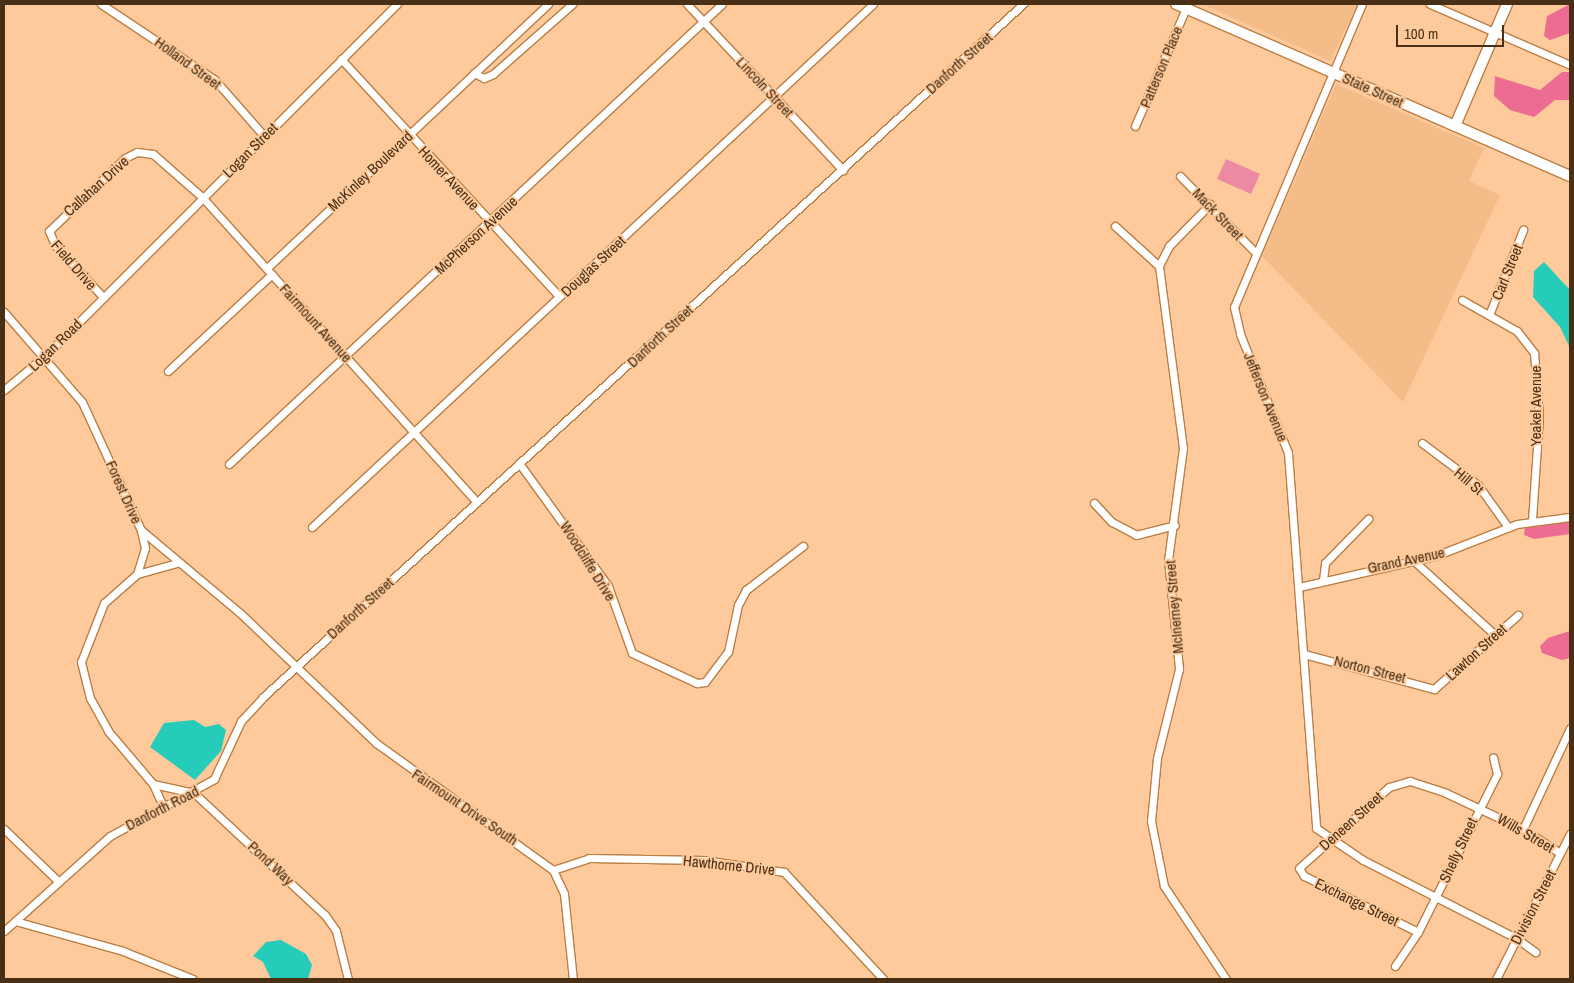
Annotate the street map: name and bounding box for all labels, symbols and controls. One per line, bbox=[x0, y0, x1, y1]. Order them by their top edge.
scale bar bbox=[1399, 15, 1506, 47]
text: 100 m bbox=[1404, 23, 1438, 44]
street label: Patterson Place bbox=[1136, 24, 1186, 110]
street label: Danforth Street bbox=[922, 28, 996, 98]
street label: Holland Street bbox=[151, 33, 225, 93]
street label: Lincoln Street bbox=[733, 53, 797, 121]
street label: State Street bbox=[1340, 69, 1406, 111]
street label: Logan Street bbox=[219, 119, 281, 181]
street label: McKinley Boulevard bbox=[324, 127, 416, 215]
street label: Homer Avenue bbox=[415, 142, 483, 214]
street label: Callahan Drive bbox=[60, 152, 132, 220]
street label: Mack Street bbox=[1189, 184, 1247, 244]
street label: McPherson Avenue bbox=[431, 192, 521, 278]
street label: Douglas Street bbox=[557, 232, 629, 300]
street label: Field Drive bbox=[47, 236, 101, 294]
street label: Carl Street bbox=[1488, 241, 1526, 303]
street label: Fairmount Avenue bbox=[276, 280, 356, 366]
street label: Danforth Street bbox=[623, 301, 697, 371]
street label: Logan Road bbox=[25, 315, 85, 375]
street label: Jefferson Avenue bbox=[1240, 349, 1292, 445]
street label: Yeakel Avenue bbox=[1527, 365, 1545, 447]
street label: Forest Drive bbox=[102, 458, 146, 526]
street label: Hill St bbox=[1451, 464, 1487, 498]
street label: Woodcliffe Drive bbox=[556, 518, 620, 604]
street label: Grand Avenue bbox=[1365, 543, 1447, 577]
street label: McInerney Street bbox=[1161, 560, 1187, 654]
street label: Danforth Street bbox=[323, 573, 397, 643]
street label: Lawton Street bbox=[1442, 620, 1510, 684]
street label: Norton Street bbox=[1332, 651, 1408, 687]
street label: Fairmount Drive South bbox=[409, 765, 521, 849]
street label: Danforth Road bbox=[122, 782, 202, 834]
street label: Deneen Street bbox=[1316, 788, 1386, 854]
street label: Wills Street bbox=[1494, 809, 1558, 857]
street label: Shelly Street bbox=[1435, 815, 1481, 885]
street label: Pond Way bbox=[244, 837, 298, 889]
street label: Hawthorne Drive bbox=[682, 851, 776, 879]
street label: Division Street bbox=[1507, 867, 1559, 947]
street label: Exchange Street bbox=[1312, 874, 1402, 930]

